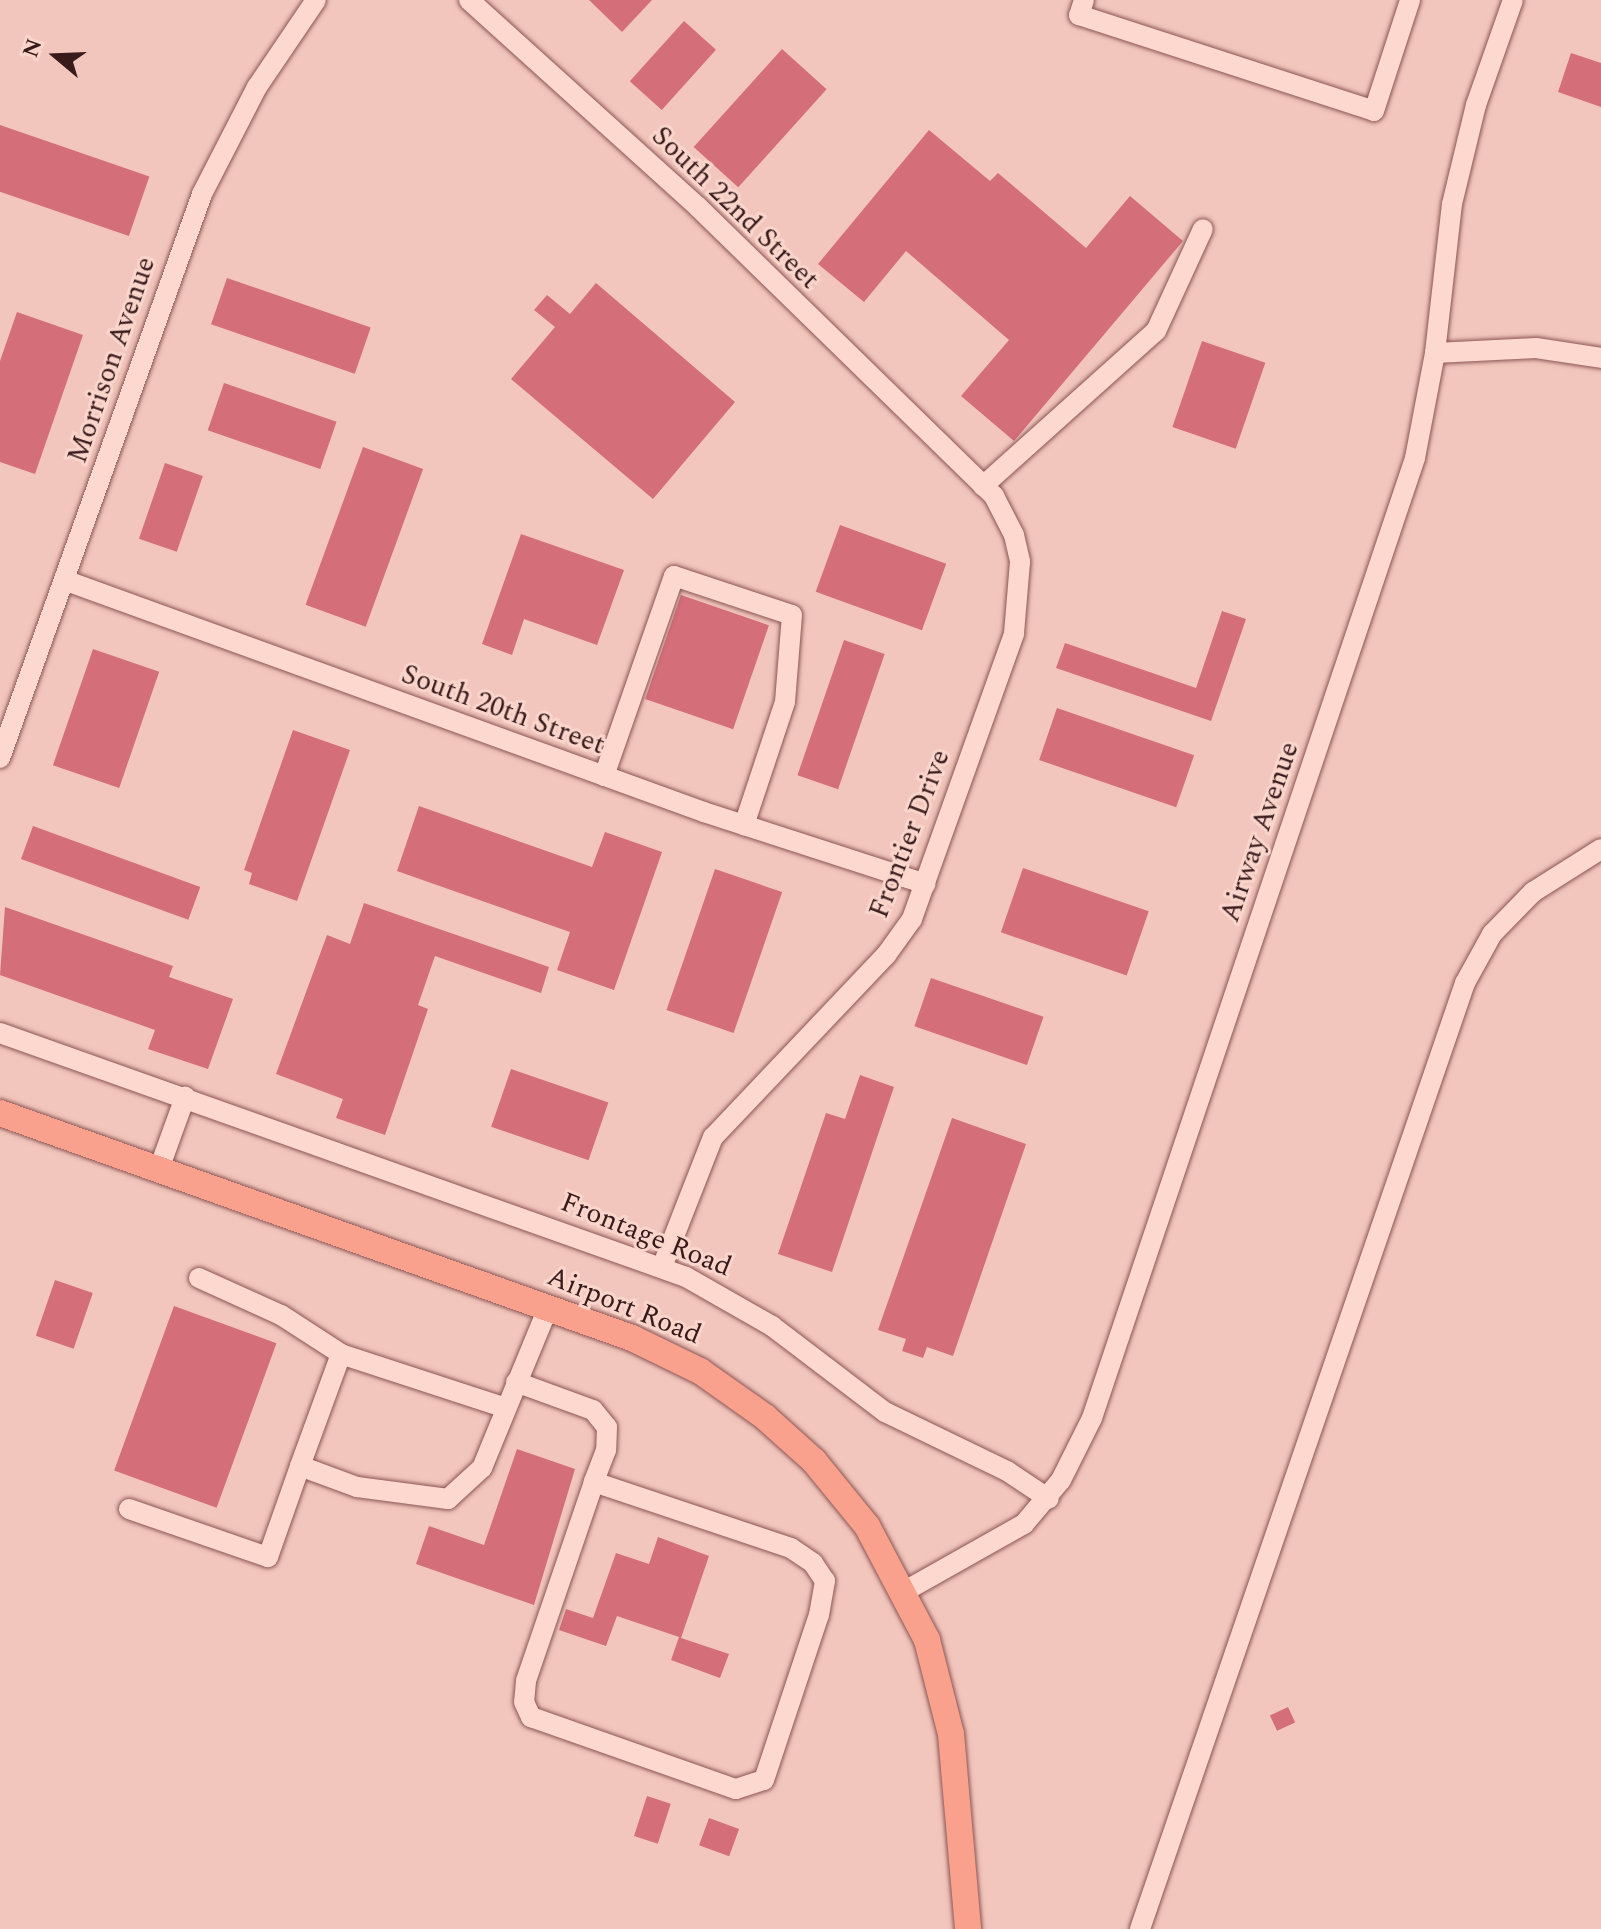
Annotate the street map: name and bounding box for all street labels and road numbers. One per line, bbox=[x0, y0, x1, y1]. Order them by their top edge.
street label: South 22nd Street bbox=[644, 120, 826, 296]
street label: Morrison Avenue bbox=[61, 252, 163, 468]
street label: South 20th Street bbox=[397, 658, 609, 762]
street label: Airway Avenue bbox=[1213, 737, 1307, 927]
street label: Frontier Drive bbox=[862, 745, 958, 923]
street label: Frontage Road bbox=[556, 1186, 736, 1284]
street label: Airport Road bbox=[542, 1260, 706, 1352]

